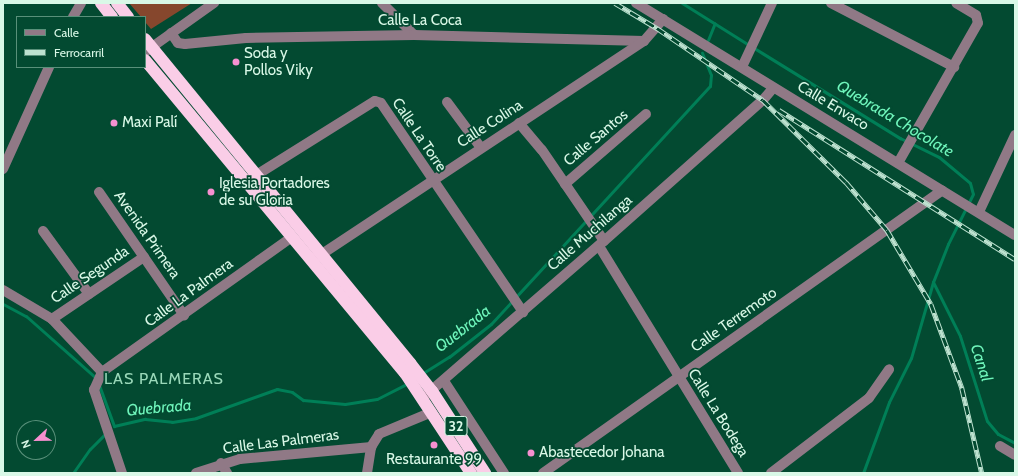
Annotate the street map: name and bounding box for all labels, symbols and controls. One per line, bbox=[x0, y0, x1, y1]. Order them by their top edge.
street label: Calle La Coca bbox=[378, 12, 462, 30]
legend bbox=[16, 16, 146, 68]
text: Calle bbox=[54, 25, 79, 40]
place label: Soda y Pollos Viky bbox=[244, 44, 313, 79]
text: Ferrocarril bbox=[54, 45, 104, 60]
marker: Soda y Pollos Viky bbox=[231, 57, 241, 67]
water label: Quebrada Chocolate bbox=[833, 77, 957, 161]
street label: Calle Envaco bbox=[794, 78, 872, 134]
street label: Calle La Torre bbox=[388, 95, 450, 175]
street label: Calle Colina bbox=[454, 96, 526, 152]
street label: Calle Santos bbox=[560, 106, 632, 170]
place label: Maxi Palí bbox=[122, 114, 177, 132]
marker: Maxi Palí bbox=[109, 118, 119, 128]
place label: Iglesia Portadores de su Gloria bbox=[219, 174, 330, 209]
marker: Iglesia Portadores de su Gloria bbox=[206, 187, 216, 197]
street label: Avenida Primera bbox=[110, 188, 184, 282]
street label: Calle Muchilanga bbox=[544, 191, 636, 275]
street label: Calle Segunda bbox=[48, 242, 132, 308]
street label: Calle La Palmera bbox=[141, 255, 237, 331]
street label: Calle Terremoto bbox=[688, 284, 780, 356]
water label: Quebrada bbox=[431, 301, 495, 357]
water label: Canal bbox=[966, 342, 996, 384]
street label: Calle La Bodega bbox=[684, 366, 752, 460]
district label: LAS PALMERAS bbox=[104, 369, 224, 389]
water label: Quebrada bbox=[126, 396, 192, 420]
road number: 32 bbox=[444, 414, 468, 438]
north arrow bbox=[16, 420, 56, 460]
street label: Calle Las Palmeras bbox=[222, 426, 340, 458]
text: N bbox=[18, 438, 34, 450]
marker: Restaurante 99 bbox=[429, 440, 439, 450]
place label: Abastecedor Johana bbox=[539, 444, 665, 462]
marker: Abastecedor Johana bbox=[526, 448, 536, 458]
place label: Restaurante 99 bbox=[386, 451, 482, 469]

